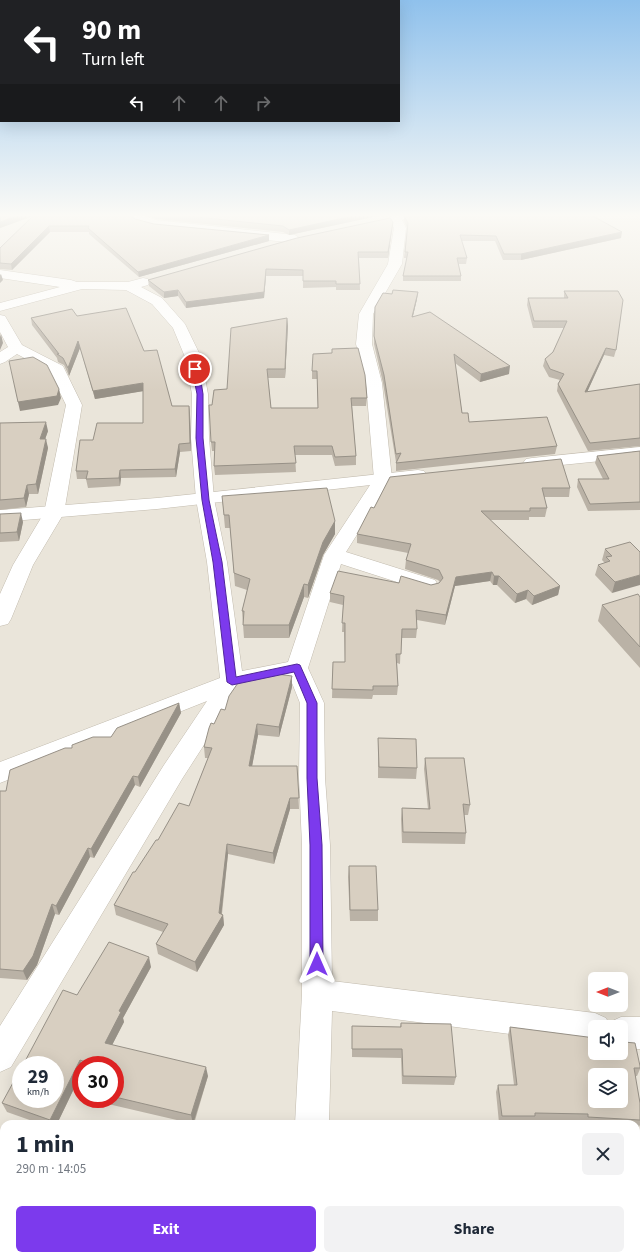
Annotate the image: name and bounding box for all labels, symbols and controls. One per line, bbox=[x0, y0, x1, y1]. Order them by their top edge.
text: 90 m bbox=[82, 10, 141, 50]
icon: left bbox=[16, 16, 68, 68]
text: Turn left bbox=[82, 47, 144, 72]
icon: left bbox=[126, 92, 148, 114]
icon: ahead bbox=[168, 92, 190, 114]
icon: ahead bbox=[210, 92, 232, 114]
icon: right bbox=[252, 92, 274, 114]
pin bbox=[178, 352, 212, 386]
icon: arrive bbox=[184, 358, 206, 380]
position arrow bbox=[296, 943, 338, 985]
north arrow bbox=[588, 972, 628, 1012]
map controls bbox=[588, 972, 628, 1108]
button: sound bbox=[588, 1020, 628, 1060]
speed limit sign: 30 bbox=[72, 1056, 124, 1108]
text: 29 bbox=[27, 1063, 49, 1091]
button: layers bbox=[588, 1068, 628, 1108]
text: km/h bbox=[27, 1085, 49, 1099]
text: 1 min bbox=[16, 1127, 74, 1162]
button: close bbox=[582, 1133, 624, 1175]
text: 290 m · 14:05 bbox=[16, 1160, 86, 1178]
button: Exit bbox=[16, 1206, 316, 1252]
button: Share bbox=[324, 1206, 624, 1252]

